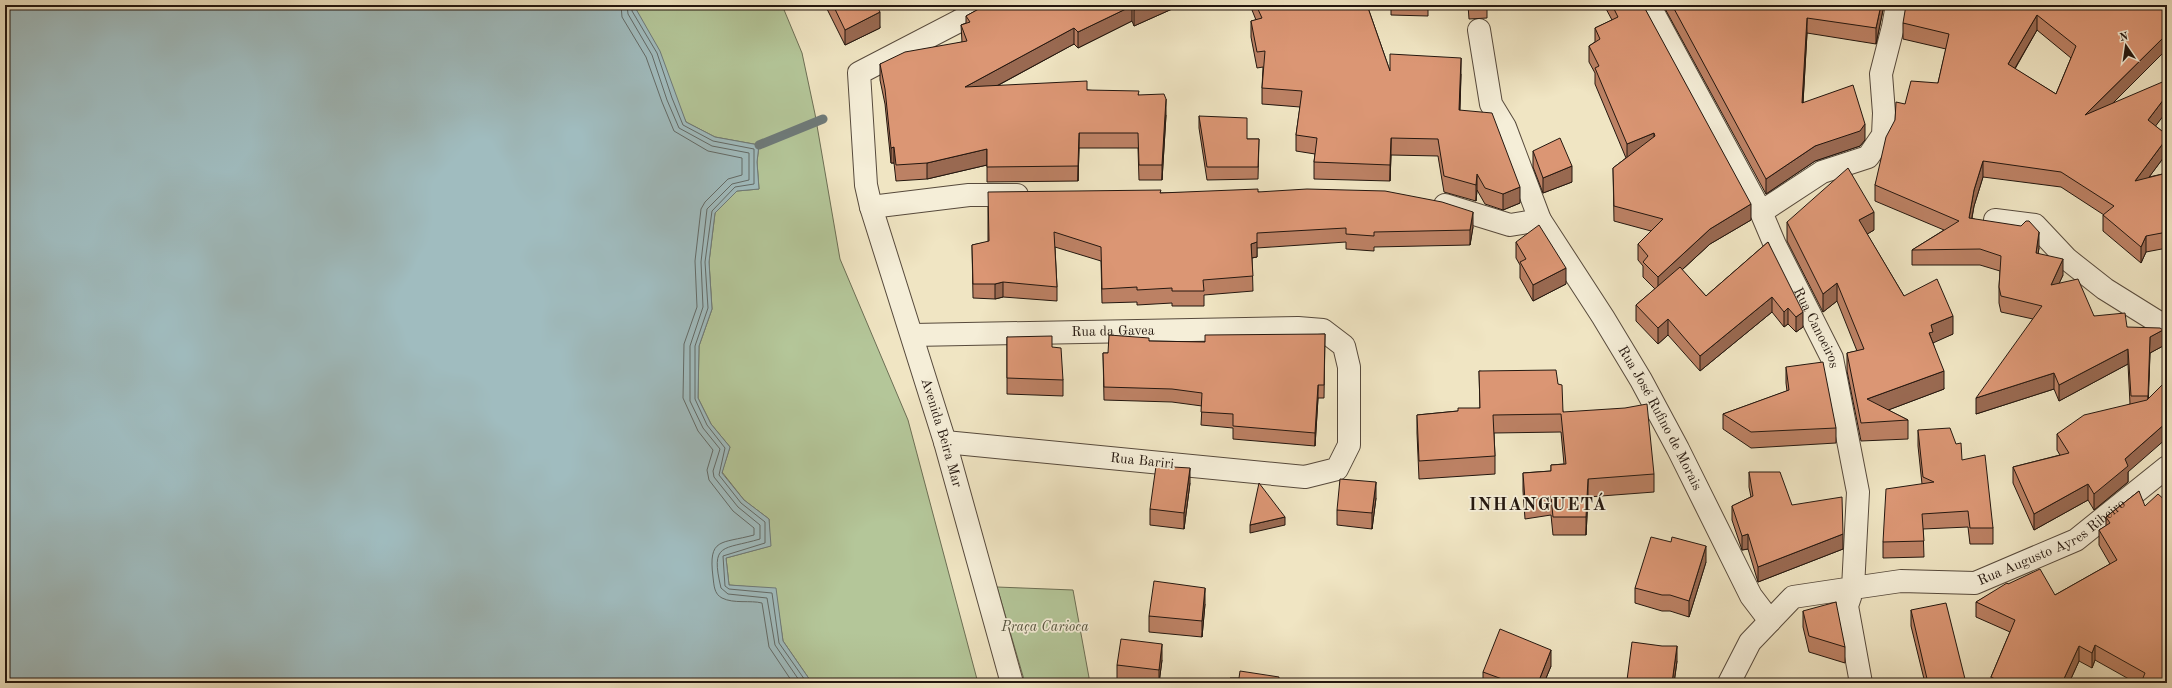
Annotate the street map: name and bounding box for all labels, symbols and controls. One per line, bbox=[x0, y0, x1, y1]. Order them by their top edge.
north arrow bbox=[2106, 26, 2146, 66]
text: N bbox=[2119, 31, 2130, 44]
street label: Rua Canoeiros bbox=[1791, 285, 1841, 369]
street label: Rua da Gavea bbox=[1071, 324, 1155, 339]
street label: Rua José Rufino de Morais bbox=[1615, 344, 1704, 492]
street label: Avenida Beira Mar bbox=[918, 377, 964, 489]
street label: Rua Bariri bbox=[1109, 451, 1175, 471]
district label: INHANGUETÁ bbox=[1469, 492, 1607, 514]
street label: Rua Augusto Ayres Ribeiro bbox=[1976, 496, 2128, 588]
park label: Praça Carioca bbox=[1000, 620, 1089, 634]

